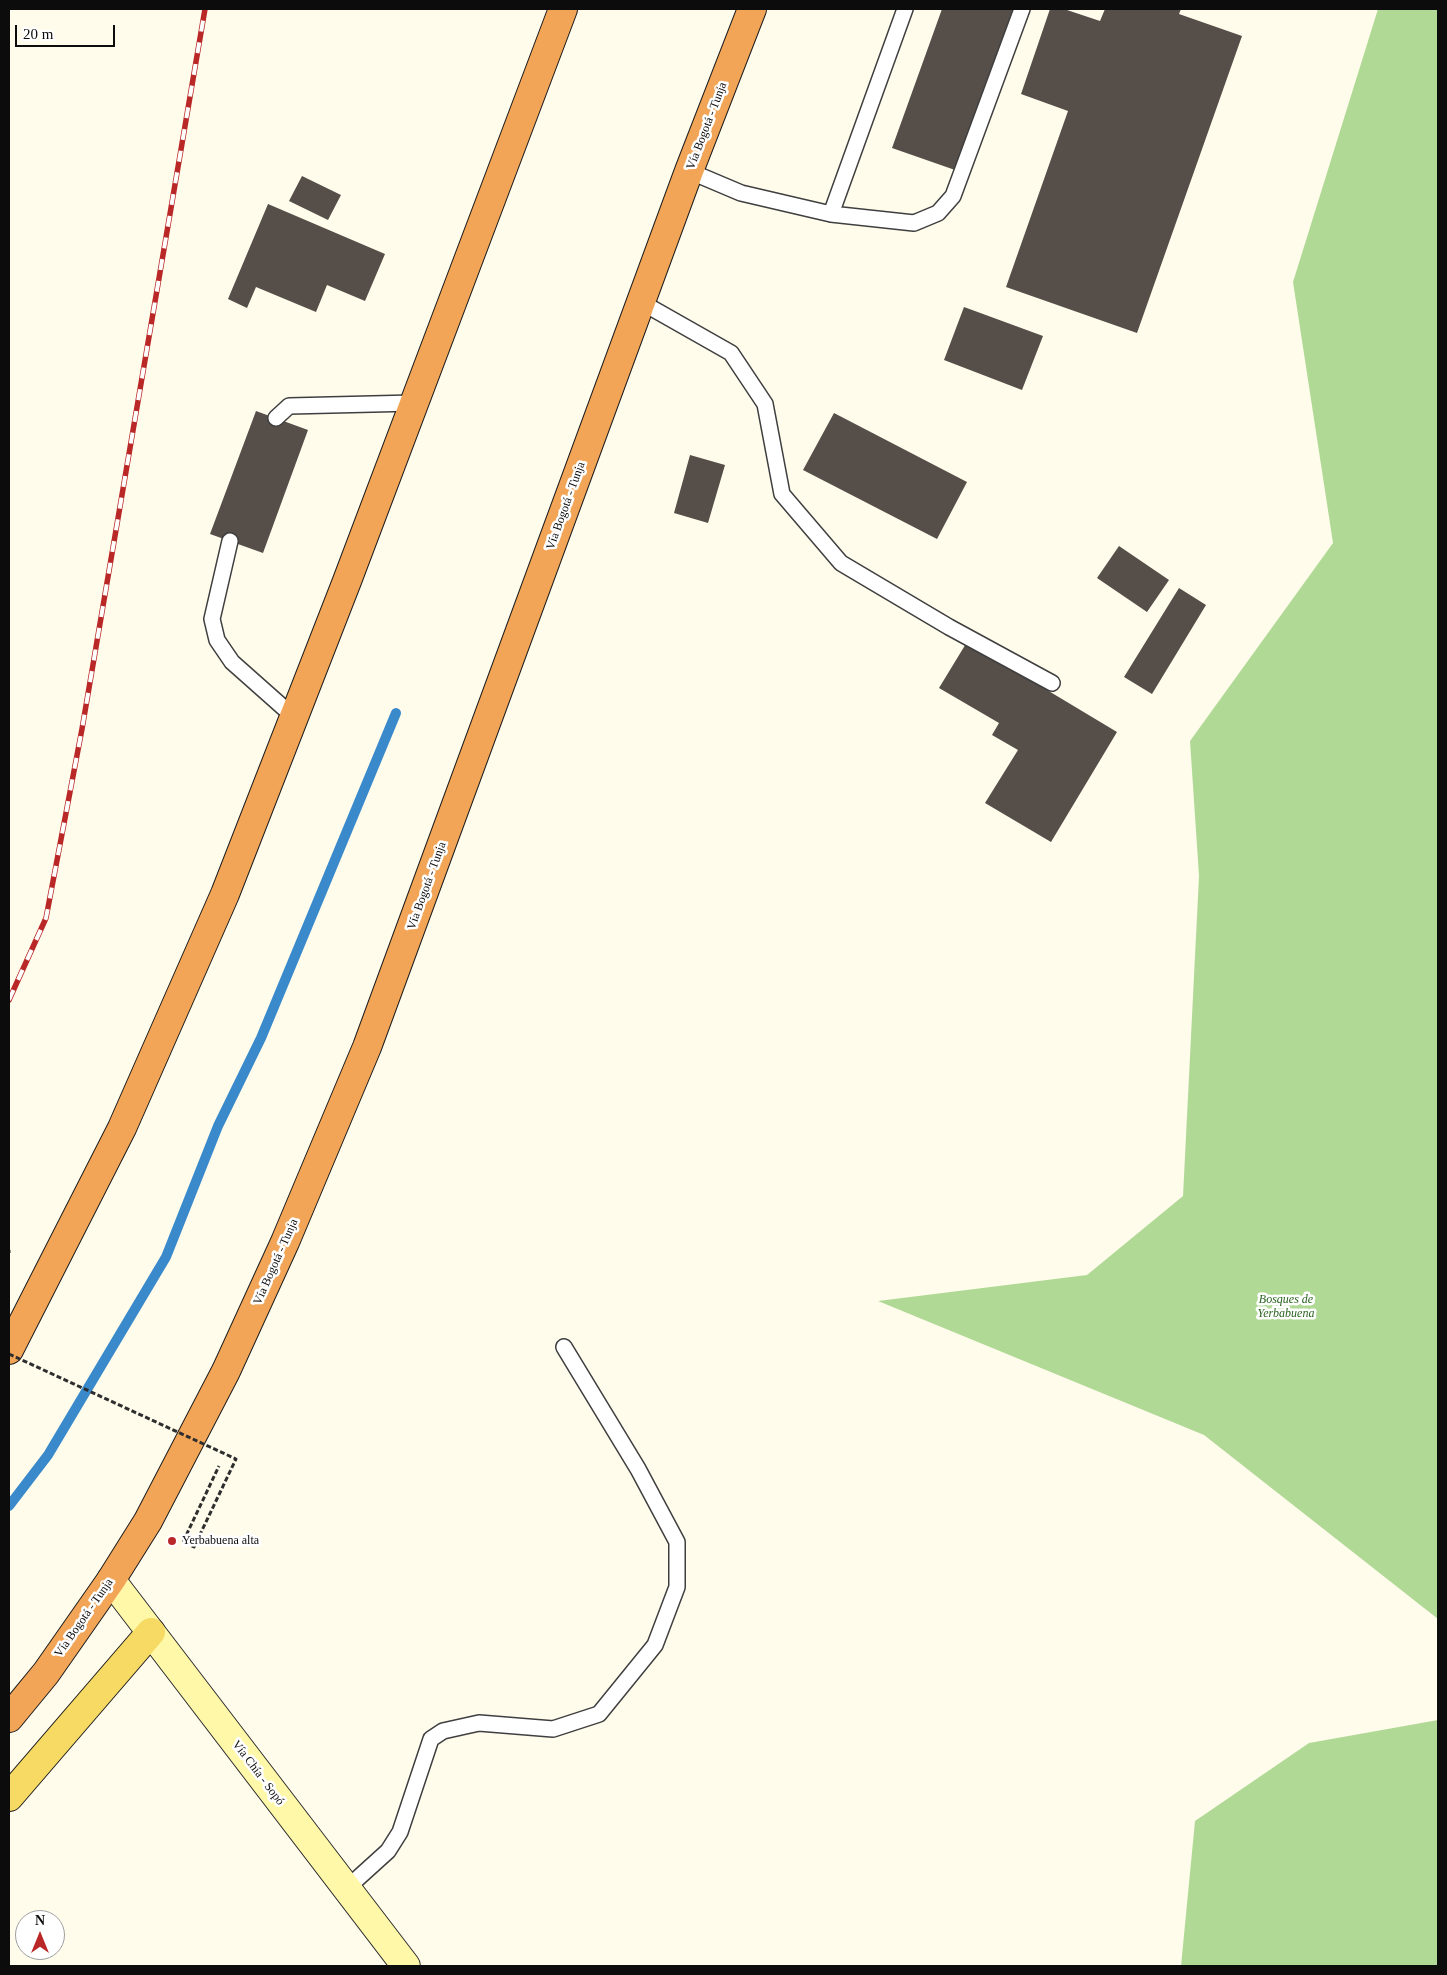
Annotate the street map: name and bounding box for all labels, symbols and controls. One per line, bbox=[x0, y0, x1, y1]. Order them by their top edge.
scale bar bbox=[18, 15, 118, 47]
text: 20 m bbox=[23, 26, 53, 42]
street label: Vía Bogotá - Tunja bbox=[684, 80, 730, 172]
street label: Vía Bogotá - Tunja bbox=[543, 460, 589, 552]
street label: Vía Bogotá - Tunja bbox=[404, 840, 450, 932]
street label: Vía Bogotá - Tunja bbox=[251, 1217, 301, 1307]
park label: Bosques de Yerbabuena bbox=[1258, 1293, 1314, 1321]
place label: Yerbabuena alta bbox=[182, 1534, 259, 1548]
marker: Yerbabuena alta bbox=[166, 1535, 178, 1547]
street label: Vía Bogotá - Tunja bbox=[52, 1576, 116, 1660]
street label: Vía Chía - Sopó bbox=[229, 1738, 287, 1808]
north arrow bbox=[15, 1910, 65, 1960]
text: N bbox=[35, 1913, 45, 1928]

